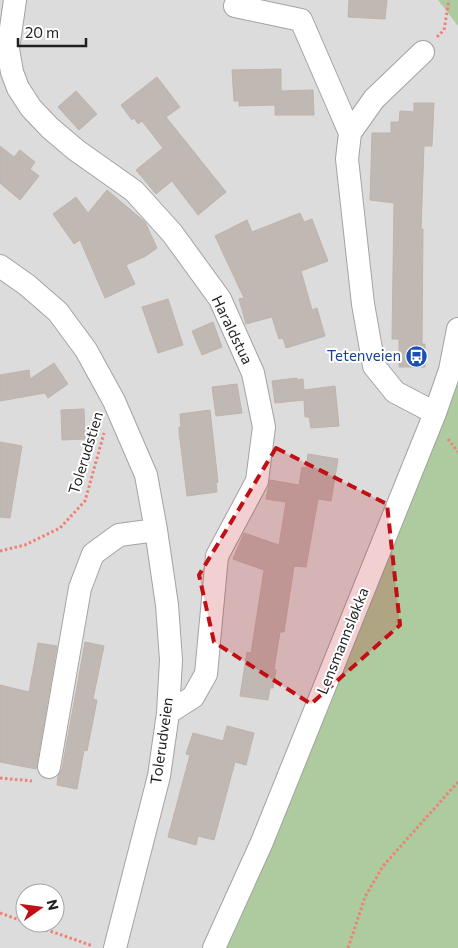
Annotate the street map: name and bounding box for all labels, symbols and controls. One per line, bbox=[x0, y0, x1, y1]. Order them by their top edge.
scale bar bbox=[18, 15, 85, 47]
text: 20 m bbox=[25, 23, 59, 41]
street label: Haraldstua bbox=[209, 292, 257, 367]
bus stop icon: Tetenveien bbox=[405, 344, 429, 368]
place label: Tetenveien bbox=[327, 346, 401, 364]
street label: Tolerudstien bbox=[64, 409, 106, 496]
street label: Lensmannsløkka bbox=[312, 585, 372, 697]
street label: Tolerudveien bbox=[146, 696, 176, 786]
north arrow bbox=[15, 883, 65, 933]
text: N bbox=[44, 898, 63, 912]

